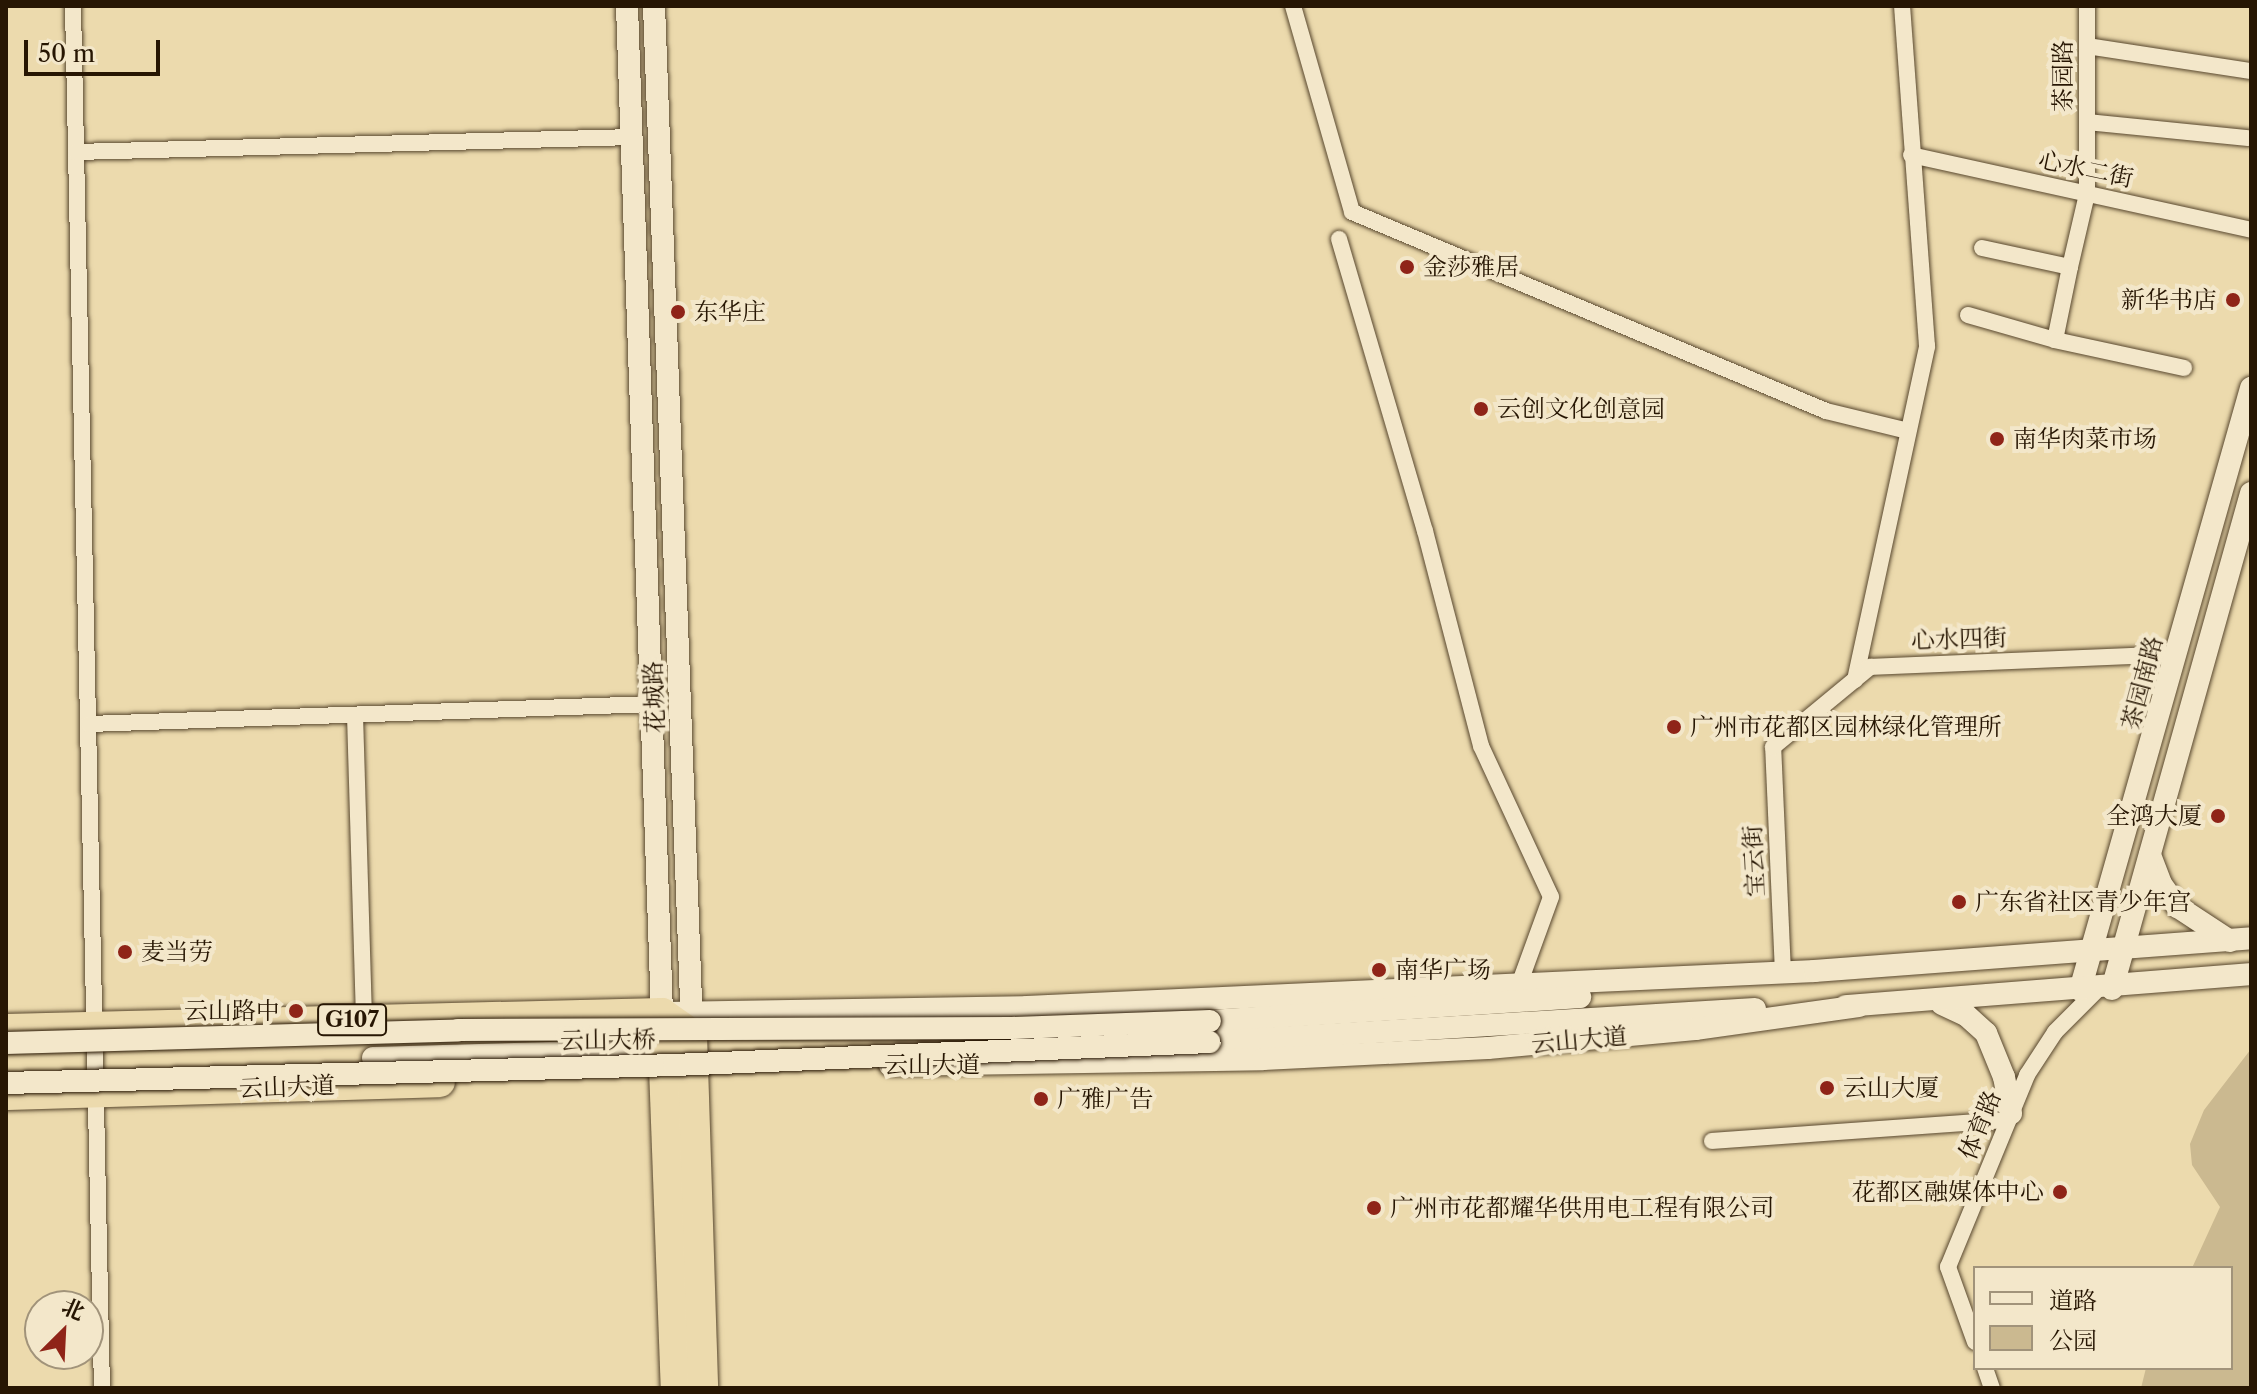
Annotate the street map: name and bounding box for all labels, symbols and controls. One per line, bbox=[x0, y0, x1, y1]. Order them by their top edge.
scale bar bbox=[28, 24, 164, 74]
text: 50 m bbox=[38, 39, 95, 68]
street label: 茶园路 bbox=[2049, 40, 2077, 112]
street label: 心水二街 bbox=[2036, 145, 2136, 193]
place label: 金莎雅居 bbox=[1423, 253, 1519, 281]
marker: 金莎雅居 bbox=[1398, 258, 1416, 276]
place label: 新华书店 bbox=[2121, 286, 2217, 314]
marker: 新华书店 bbox=[2224, 291, 2242, 309]
place label: 东华庄 bbox=[694, 298, 766, 326]
marker: 东华庄 bbox=[669, 303, 687, 321]
place label: 云创文化创意园 bbox=[1497, 395, 1665, 423]
marker: 云创文化创意园 bbox=[1472, 400, 1490, 418]
place label: 南华肉菜市场 bbox=[2013, 425, 2157, 453]
marker: 南华肉菜市场 bbox=[1988, 430, 2006, 448]
street label: 心水四街 bbox=[1911, 623, 2007, 655]
street label: 茶园南路 bbox=[2116, 633, 2168, 733]
street label: 花城路 bbox=[638, 661, 670, 733]
place label: 广州市花都区园林绿化管理所 bbox=[1690, 713, 2002, 741]
marker: 广州市花都区园林绿化管理所 bbox=[1665, 718, 1683, 736]
place label: 全鸿大厦 bbox=[2106, 802, 2202, 830]
marker: 全鸿大厦 bbox=[2209, 807, 2227, 825]
street label: 宝云街 bbox=[1738, 824, 1770, 898]
place label: 广东省社区青少年宫 bbox=[1975, 888, 2191, 916]
marker: 广东省社区青少年宫 bbox=[1950, 893, 1968, 911]
place label: 麦当劳 bbox=[141, 938, 213, 966]
marker: 麦当劳 bbox=[116, 943, 134, 961]
place label: 南华广场 bbox=[1395, 956, 1491, 984]
marker: 南华广场 bbox=[1370, 961, 1388, 979]
place label: 云山路中 bbox=[184, 997, 280, 1025]
marker: 云山路中 bbox=[287, 1002, 305, 1020]
road number: G107 bbox=[316, 1002, 388, 1038]
street label: 云山大道 bbox=[1530, 1021, 1628, 1059]
street label: 云山大桥 bbox=[560, 1025, 656, 1055]
street label: 云山大道 bbox=[884, 1051, 980, 1079]
street label: 云山大道 bbox=[239, 1071, 335, 1103]
place label: 云山大厦 bbox=[1843, 1074, 1939, 1102]
marker: 云山大厦 bbox=[1818, 1079, 1836, 1097]
place label: 广雅广告 bbox=[1057, 1085, 1153, 1113]
street label: 体育路 bbox=[1953, 1086, 2007, 1164]
marker: 广雅广告 bbox=[1032, 1090, 1050, 1108]
place label: 花都区融媒体中心 bbox=[1852, 1178, 2044, 1206]
marker: 花都区融媒体中心 bbox=[2051, 1183, 2069, 1201]
place label: 广州市花都耀华供用电工程有限公司 bbox=[1390, 1194, 1774, 1222]
marker: 广州市花都耀华供用电工程有限公司 bbox=[1365, 1199, 1383, 1217]
legend bbox=[1973, 1266, 2233, 1370]
text: 道路 bbox=[2049, 1286, 2097, 1315]
north arrow bbox=[24, 1290, 104, 1370]
text: 北 bbox=[58, 1293, 89, 1326]
text: 公园 bbox=[2049, 1326, 2097, 1355]

